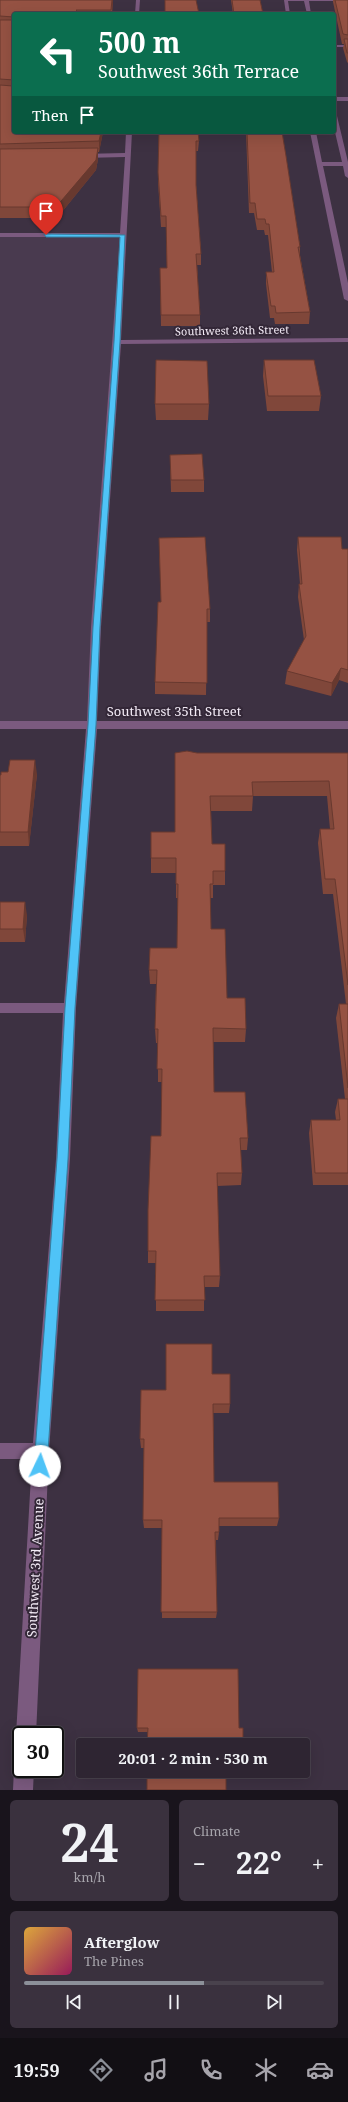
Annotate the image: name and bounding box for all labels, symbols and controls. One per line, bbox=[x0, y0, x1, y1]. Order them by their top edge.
text: 500 m bbox=[98, 23, 180, 61]
icon: left bbox=[32, 28, 84, 80]
text: Southwest 36th Terrace bbox=[98, 59, 299, 83]
icon: arrive bbox=[76, 104, 98, 126]
text: Then bbox=[32, 105, 68, 125]
pin bbox=[29, 194, 63, 235]
icon: arrive bbox=[35, 200, 57, 222]
street label: Southwest 36th Street bbox=[175, 322, 289, 338]
street label: Southwest 35th Street bbox=[107, 702, 242, 720]
position arrow bbox=[19, 1445, 61, 1487]
street label: Southwest 3rd Avenue bbox=[22, 1498, 48, 1638]
speed limit sign: 30 bbox=[12, 1726, 64, 1778]
text: 20:01 · 2 min · 530 m bbox=[118, 1748, 268, 1768]
text: 24 bbox=[60, 1806, 119, 1877]
text: Climate bbox=[193, 1822, 240, 1840]
text: 22° bbox=[236, 1842, 282, 1883]
text: − bbox=[193, 1848, 206, 1878]
text: + bbox=[312, 1848, 324, 1878]
text: km/h bbox=[74, 1868, 105, 1886]
text: Afterglow bbox=[84, 1932, 160, 1952]
text: The Pines bbox=[84, 1952, 144, 1970]
icon: previous bbox=[63, 1991, 85, 2013]
icon: pause bbox=[163, 1991, 185, 2013]
icon: next bbox=[263, 1991, 285, 2013]
icon: directions bbox=[87, 2056, 115, 2084]
icon: music bbox=[142, 2056, 170, 2084]
icon: phone bbox=[197, 2056, 225, 2084]
icon: climate bbox=[252, 2056, 280, 2084]
icon: car bbox=[306, 2056, 334, 2084]
text: 19:59 bbox=[13, 2058, 60, 2082]

